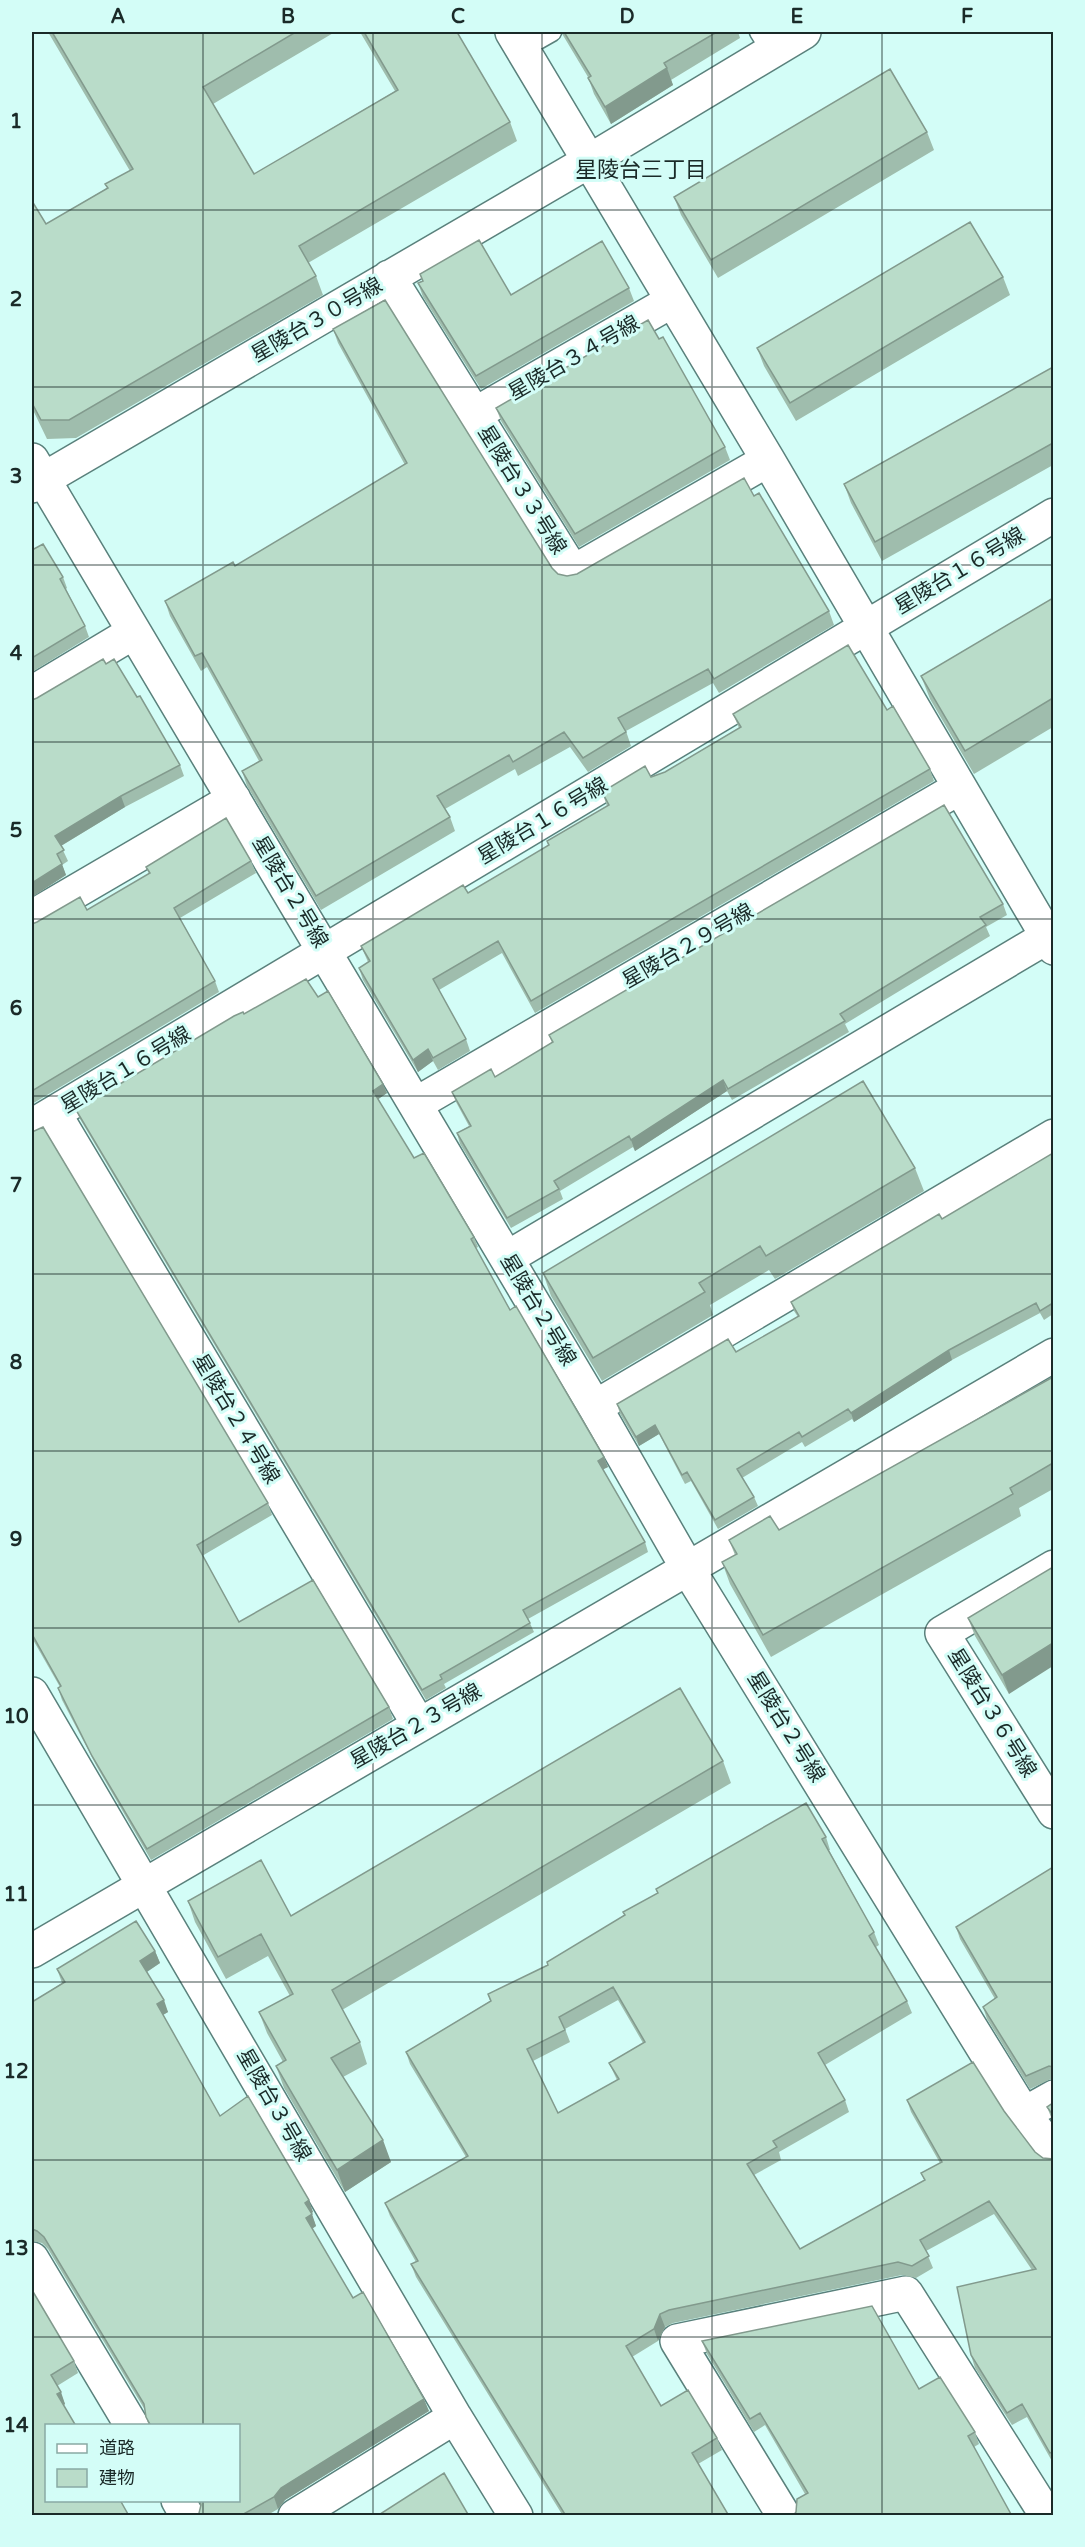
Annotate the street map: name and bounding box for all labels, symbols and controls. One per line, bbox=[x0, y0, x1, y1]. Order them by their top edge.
text: A bbox=[111, 5, 126, 29]
text: B bbox=[281, 5, 295, 29]
text: C bbox=[451, 5, 465, 29]
text: D bbox=[619, 5, 635, 29]
text: E bbox=[791, 5, 804, 29]
text: F bbox=[961, 5, 973, 29]
text: 1 bbox=[10, 110, 22, 134]
district label: 星陵台三丁目 bbox=[575, 157, 707, 183]
street label: 星陵台３０号線 bbox=[247, 272, 387, 368]
text: 2 bbox=[10, 288, 22, 312]
street label: 星陵台３４号線 bbox=[504, 310, 644, 406]
street label: 星陵台３３号線 bbox=[472, 421, 572, 559]
text: 3 bbox=[10, 465, 22, 489]
street label: 星陵台１６号線 bbox=[891, 522, 1029, 620]
text: 4 bbox=[10, 642, 23, 666]
street label: 星陵台１６号線 bbox=[474, 772, 612, 870]
text: 5 bbox=[10, 819, 22, 843]
street label: 星陵台２号線 bbox=[247, 832, 333, 952]
street label: 星陵台２９号線 bbox=[618, 898, 758, 994]
text: 6 bbox=[10, 997, 22, 1021]
street label: 星陵台１６号線 bbox=[57, 1021, 195, 1119]
text: 7 bbox=[10, 1174, 22, 1198]
street label: 星陵台２号線 bbox=[495, 1250, 581, 1370]
street label: 星陵台２４号線 bbox=[187, 1350, 285, 1488]
text: 8 bbox=[10, 1351, 22, 1375]
text: 9 bbox=[10, 1528, 22, 1552]
street label: 星陵台３６号線 bbox=[942, 1644, 1042, 1782]
street label: 星陵台２号線 bbox=[742, 1667, 830, 1787]
street label: 星陵台２３号線 bbox=[346, 1678, 486, 1774]
text: 10 bbox=[3, 1705, 29, 1729]
text: 11 bbox=[3, 1883, 29, 1907]
street label: 星陵台３号線 bbox=[232, 2044, 316, 2166]
text: 12 bbox=[3, 2060, 29, 2084]
text: 13 bbox=[3, 2237, 29, 2261]
text: 14 bbox=[3, 2414, 29, 2438]
legend bbox=[45, 2424, 240, 2502]
text: 道路 bbox=[99, 2437, 135, 2459]
text: 建物 bbox=[99, 2467, 135, 2489]

